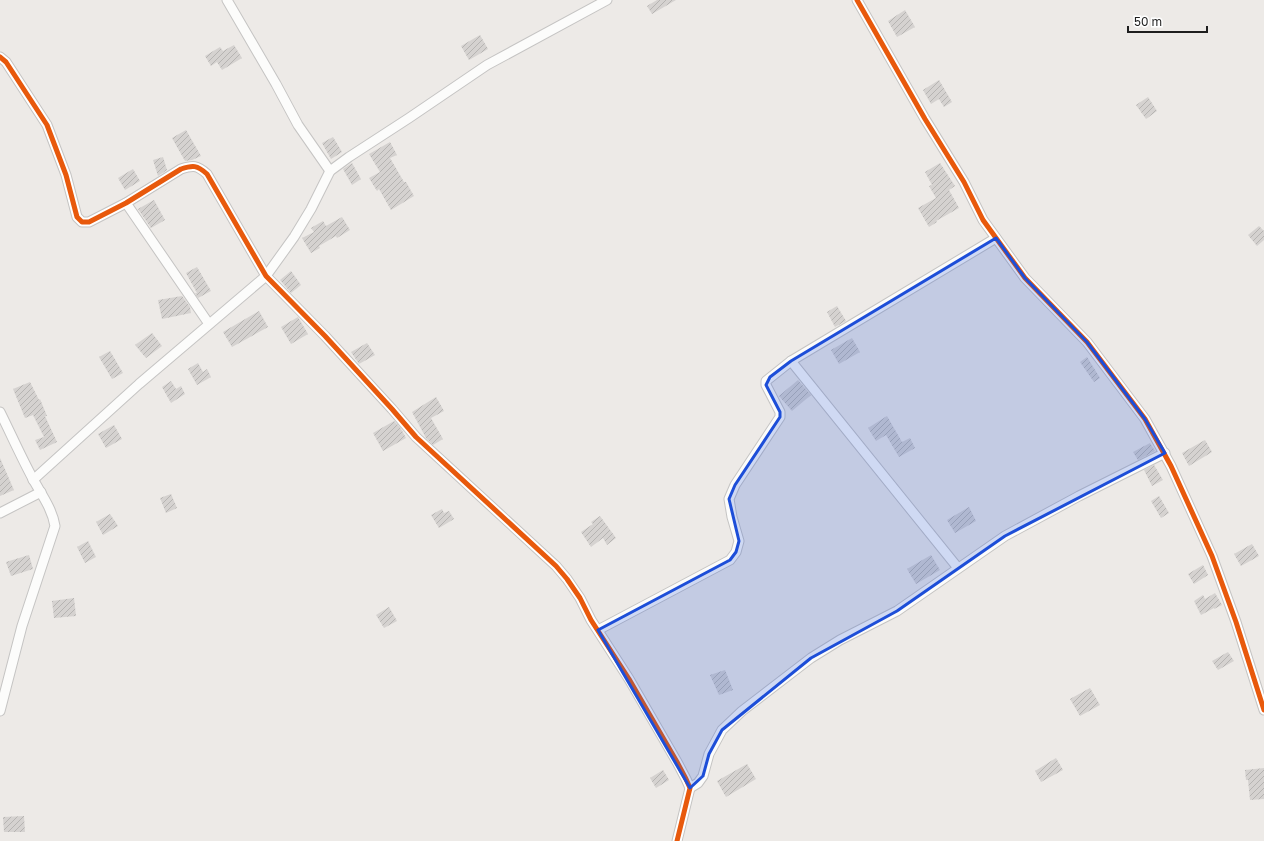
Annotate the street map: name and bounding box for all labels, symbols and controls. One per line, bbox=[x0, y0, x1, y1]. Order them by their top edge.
scale bar bbox=[1128, 8, 1207, 34]
text: 50 m bbox=[1134, 14, 1162, 29]

